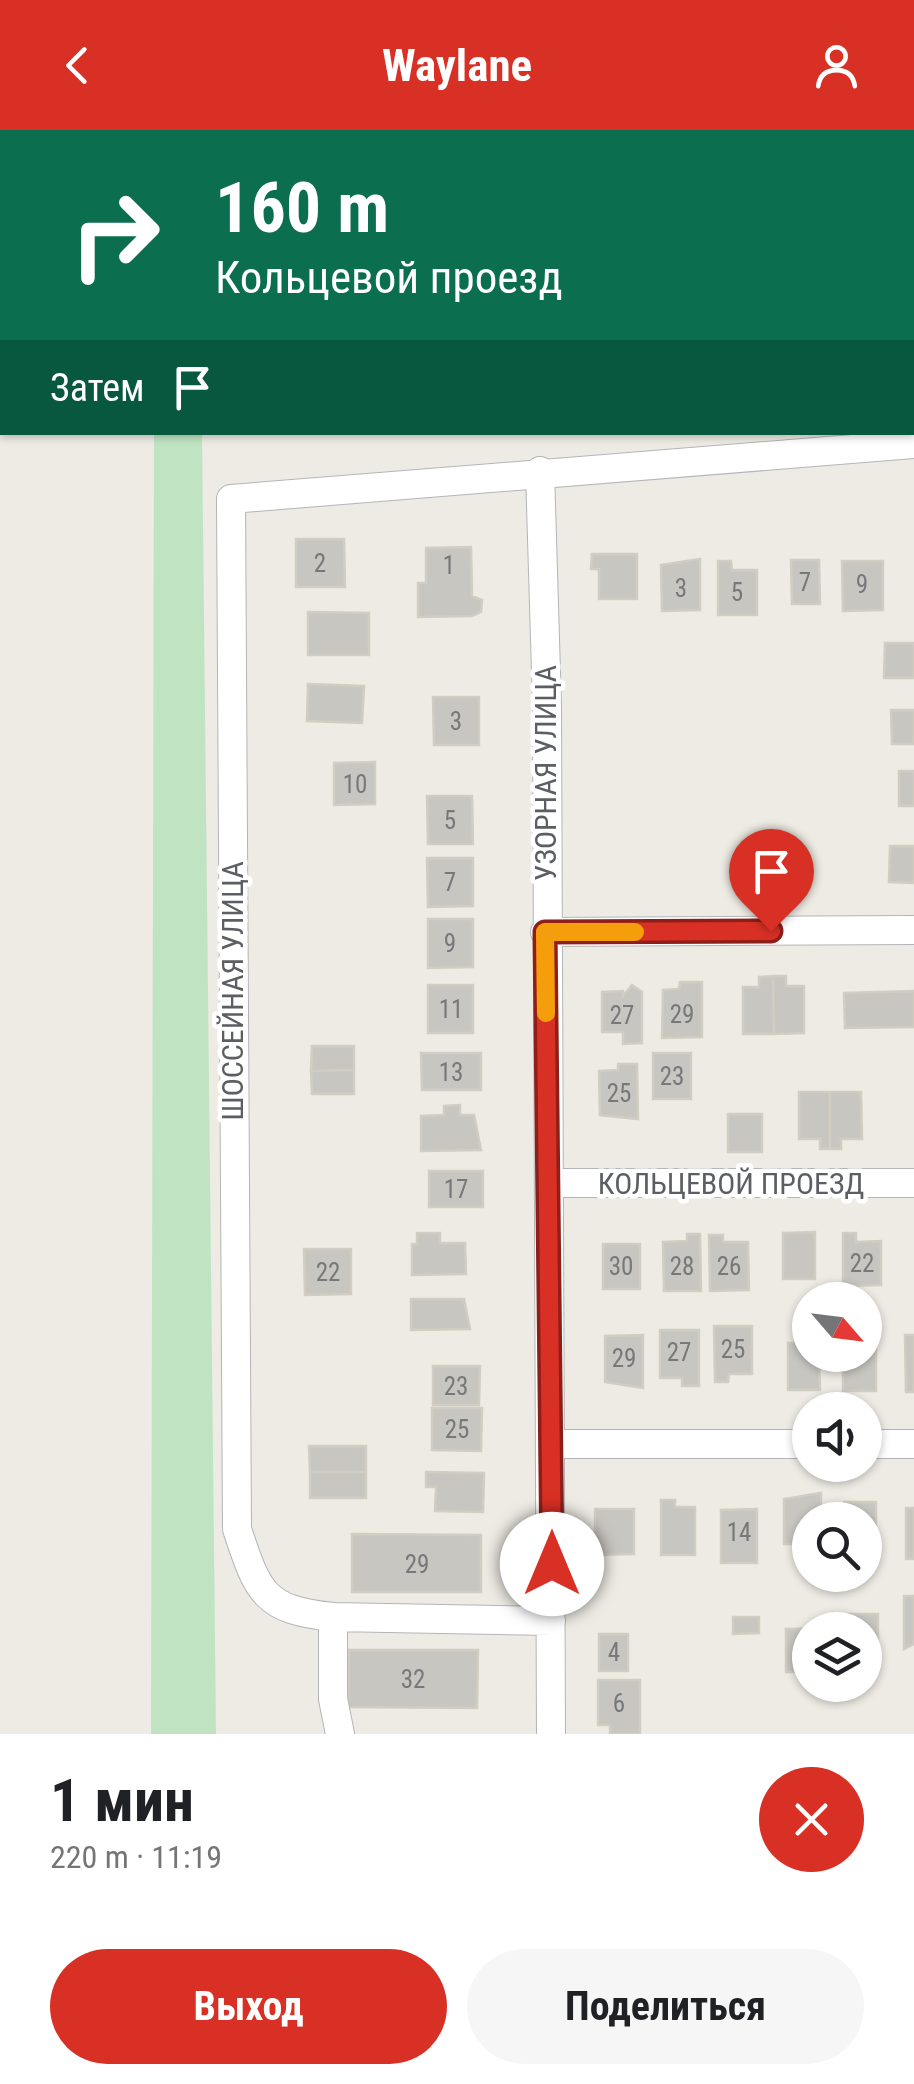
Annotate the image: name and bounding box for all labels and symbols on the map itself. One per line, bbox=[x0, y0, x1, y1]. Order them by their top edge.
house number: 2 bbox=[314, 549, 326, 578]
house number: 1 bbox=[443, 551, 455, 580]
house number: 7 bbox=[799, 568, 811, 597]
house number: 9 bbox=[856, 570, 868, 599]
house number: 3 bbox=[675, 574, 687, 603]
house number: 5 bbox=[731, 578, 743, 607]
street label: УЗОРНАЯ УЛИЦА bbox=[528, 665, 563, 881]
house number: 3 bbox=[450, 707, 462, 736]
house number: 10 bbox=[343, 770, 367, 799]
house number: 5 bbox=[444, 806, 456, 835]
pin bbox=[729, 829, 814, 932]
street label: ШОССЕЙНАЯ УЛИЦА bbox=[215, 861, 250, 1121]
house number: 7 bbox=[444, 868, 456, 897]
house number: 9 bbox=[444, 929, 456, 958]
house number: 11 bbox=[439, 995, 463, 1024]
house number: 29 bbox=[670, 1000, 694, 1029]
house number: 27 bbox=[610, 1001, 634, 1030]
house number: 13 bbox=[439, 1058, 463, 1087]
house number: 23 bbox=[660, 1062, 684, 1091]
house number: 25 bbox=[607, 1079, 631, 1108]
street label: КОЛЬЦЕВОЙ ПРОЕЗД bbox=[598, 1166, 864, 1201]
house number: 17 bbox=[444, 1175, 468, 1204]
house number: 22 bbox=[850, 1249, 874, 1278]
house number: 30 bbox=[609, 1252, 633, 1281]
house number: 28 bbox=[670, 1252, 694, 1281]
house number: 26 bbox=[717, 1252, 741, 1281]
house number: 22 bbox=[316, 1258, 340, 1287]
north arrow bbox=[792, 1282, 882, 1372]
house number: 25 bbox=[721, 1335, 745, 1364]
house number: 27 bbox=[667, 1338, 691, 1367]
house number: 29 bbox=[612, 1344, 636, 1373]
house number: 23 bbox=[444, 1372, 468, 1401]
house number: 25 bbox=[445, 1415, 469, 1444]
position arrow bbox=[500, 1512, 604, 1616]
house number: 14 bbox=[727, 1518, 751, 1547]
house number: 29 bbox=[405, 1550, 429, 1579]
house number: 4 bbox=[608, 1638, 620, 1667]
house number: 32 bbox=[401, 1665, 425, 1694]
house number: 6 bbox=[613, 1689, 625, 1718]

